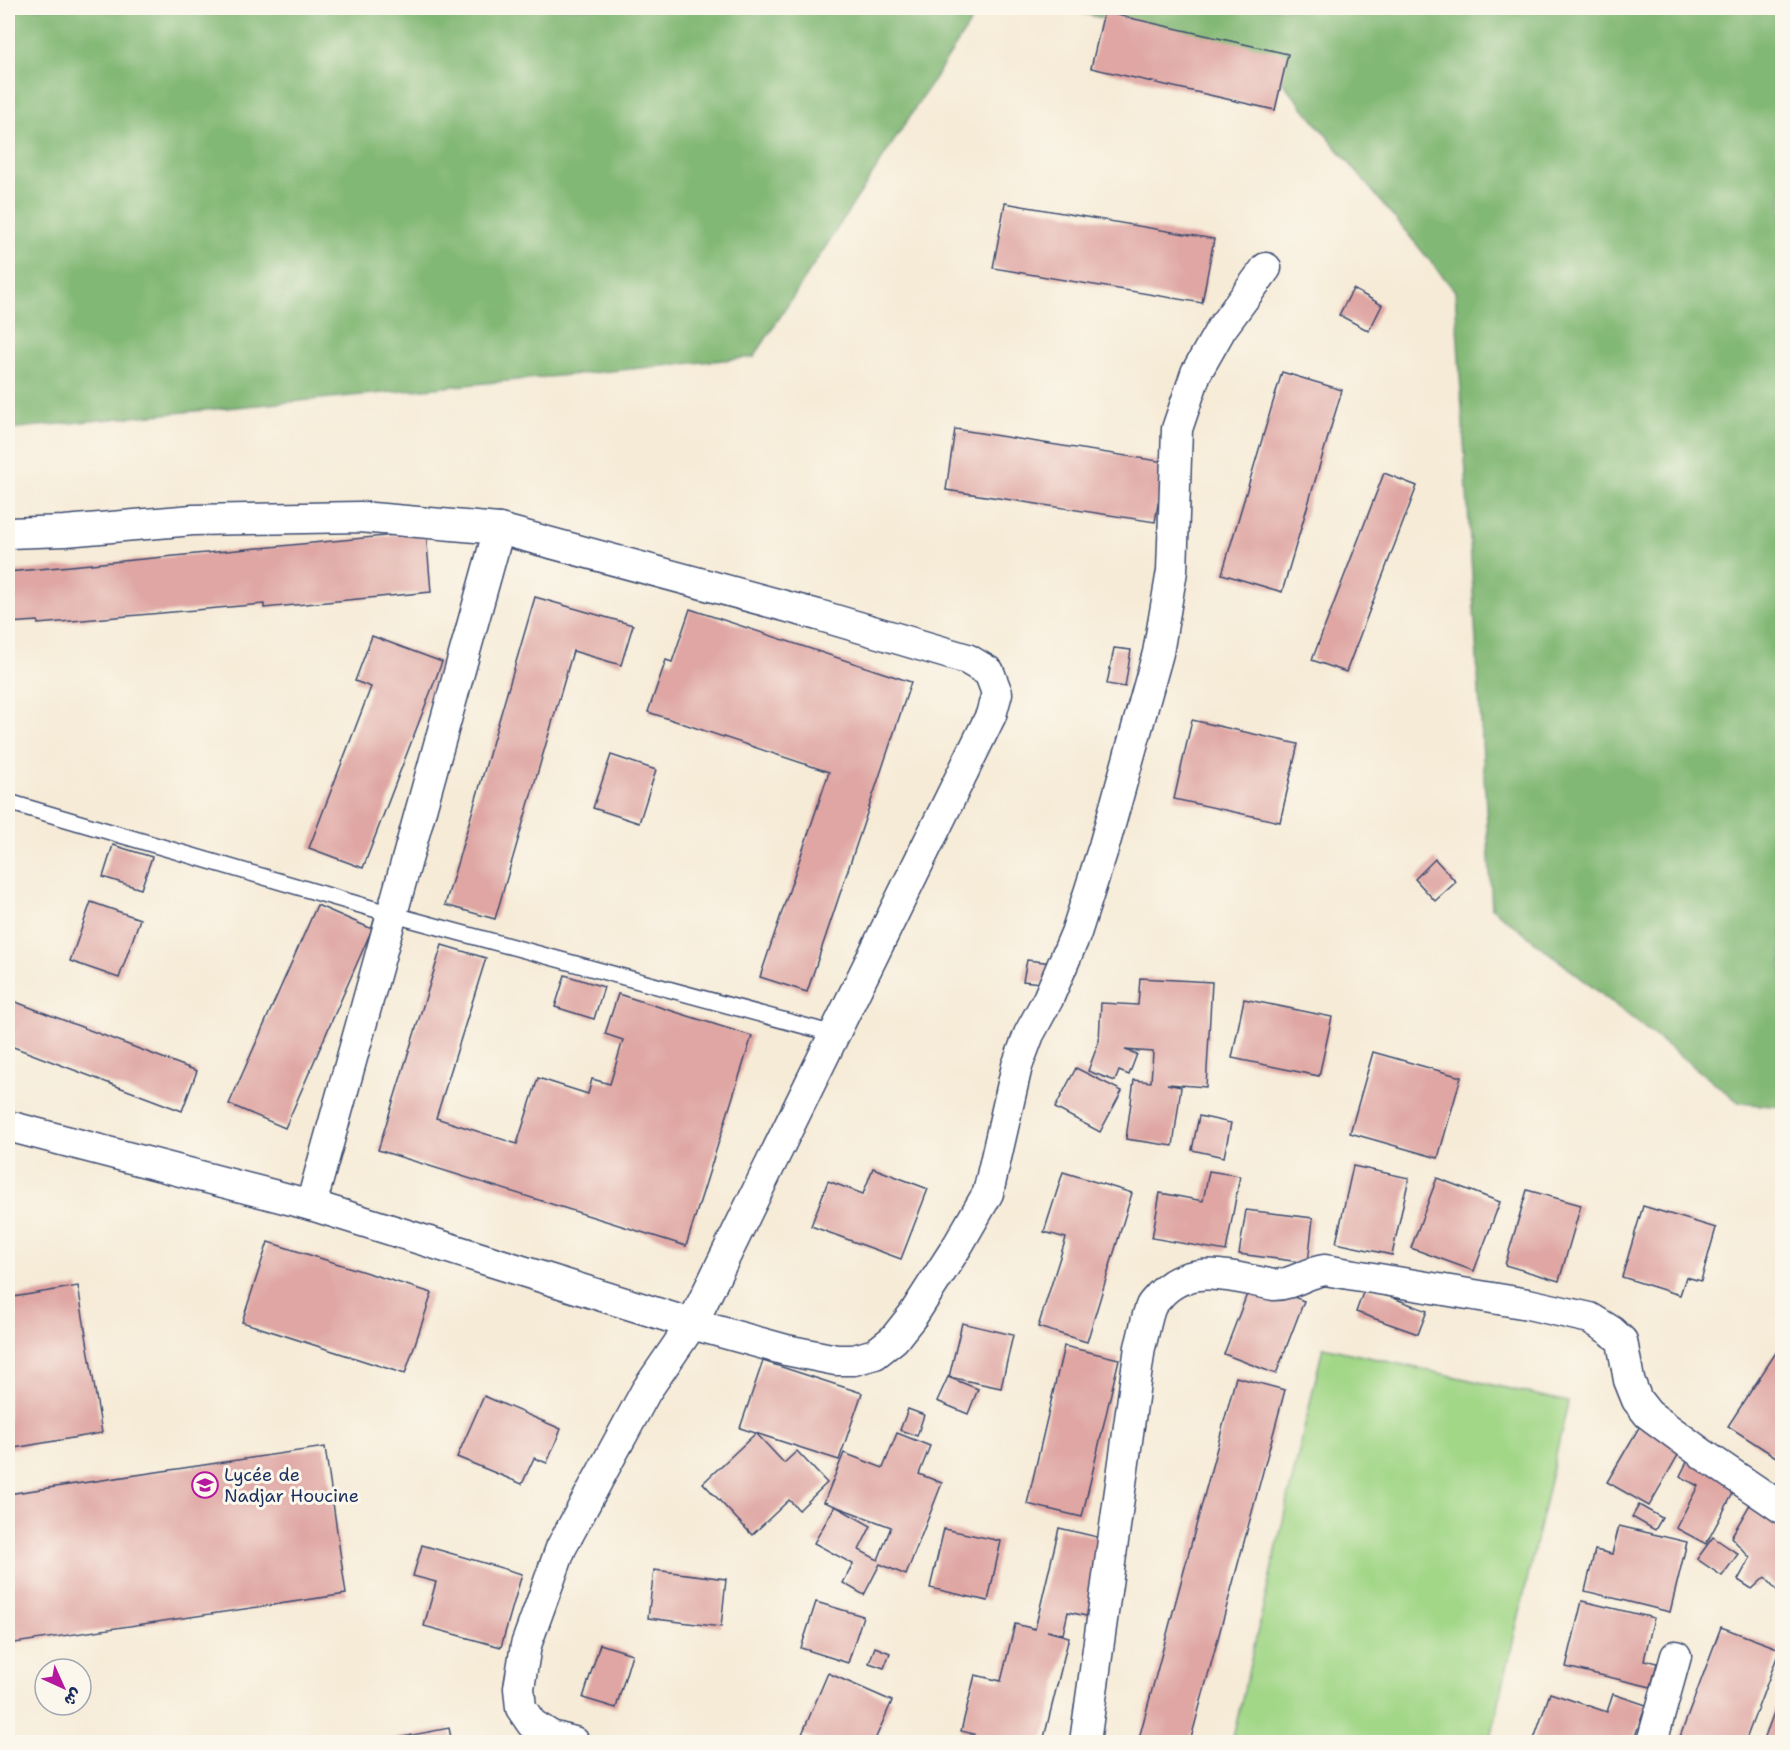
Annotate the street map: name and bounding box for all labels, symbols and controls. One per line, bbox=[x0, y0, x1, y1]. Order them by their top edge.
place label: Lycée de Nadjar Houcine bbox=[224, 1463, 359, 1508]
school or university icon: Lycée de Nadjar Houcine bbox=[190, 1470, 220, 1500]
north arrow bbox=[33, 1657, 93, 1717]
text: ش bbox=[60, 1684, 87, 1711]

